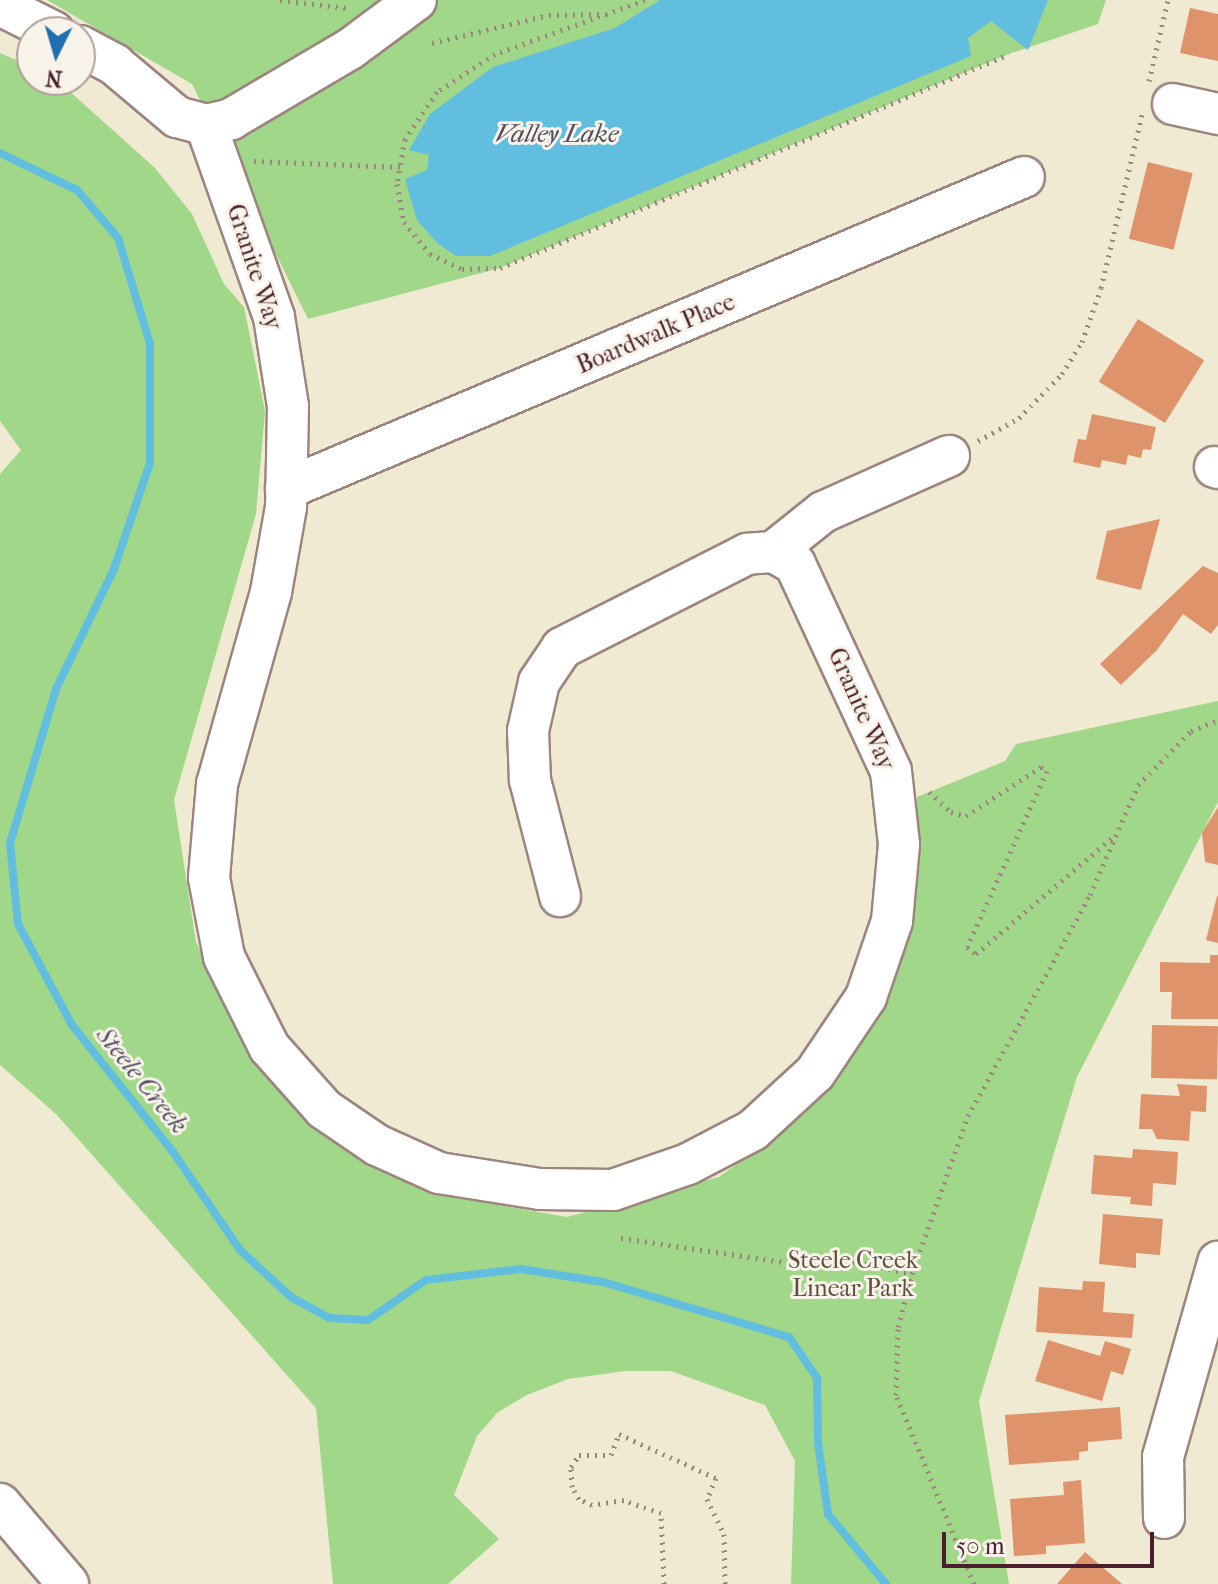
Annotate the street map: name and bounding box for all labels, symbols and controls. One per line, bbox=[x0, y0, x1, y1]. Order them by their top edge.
north arrow bbox=[16, 16, 96, 96]
text: N bbox=[45, 64, 64, 92]
water label: Valley Lake bbox=[496, 118, 618, 150]
street label: Granite Way bbox=[220, 201, 288, 333]
street label: Boardwalk Place bbox=[572, 288, 740, 380]
street label: Granite Way bbox=[821, 644, 901, 774]
water label: Steele Creek bbox=[90, 1020, 194, 1140]
park label: Steele Creek Linear Park bbox=[788, 1247, 918, 1303]
scale bar bbox=[946, 1516, 1158, 1566]
text: 50 m bbox=[956, 1532, 1005, 1560]

